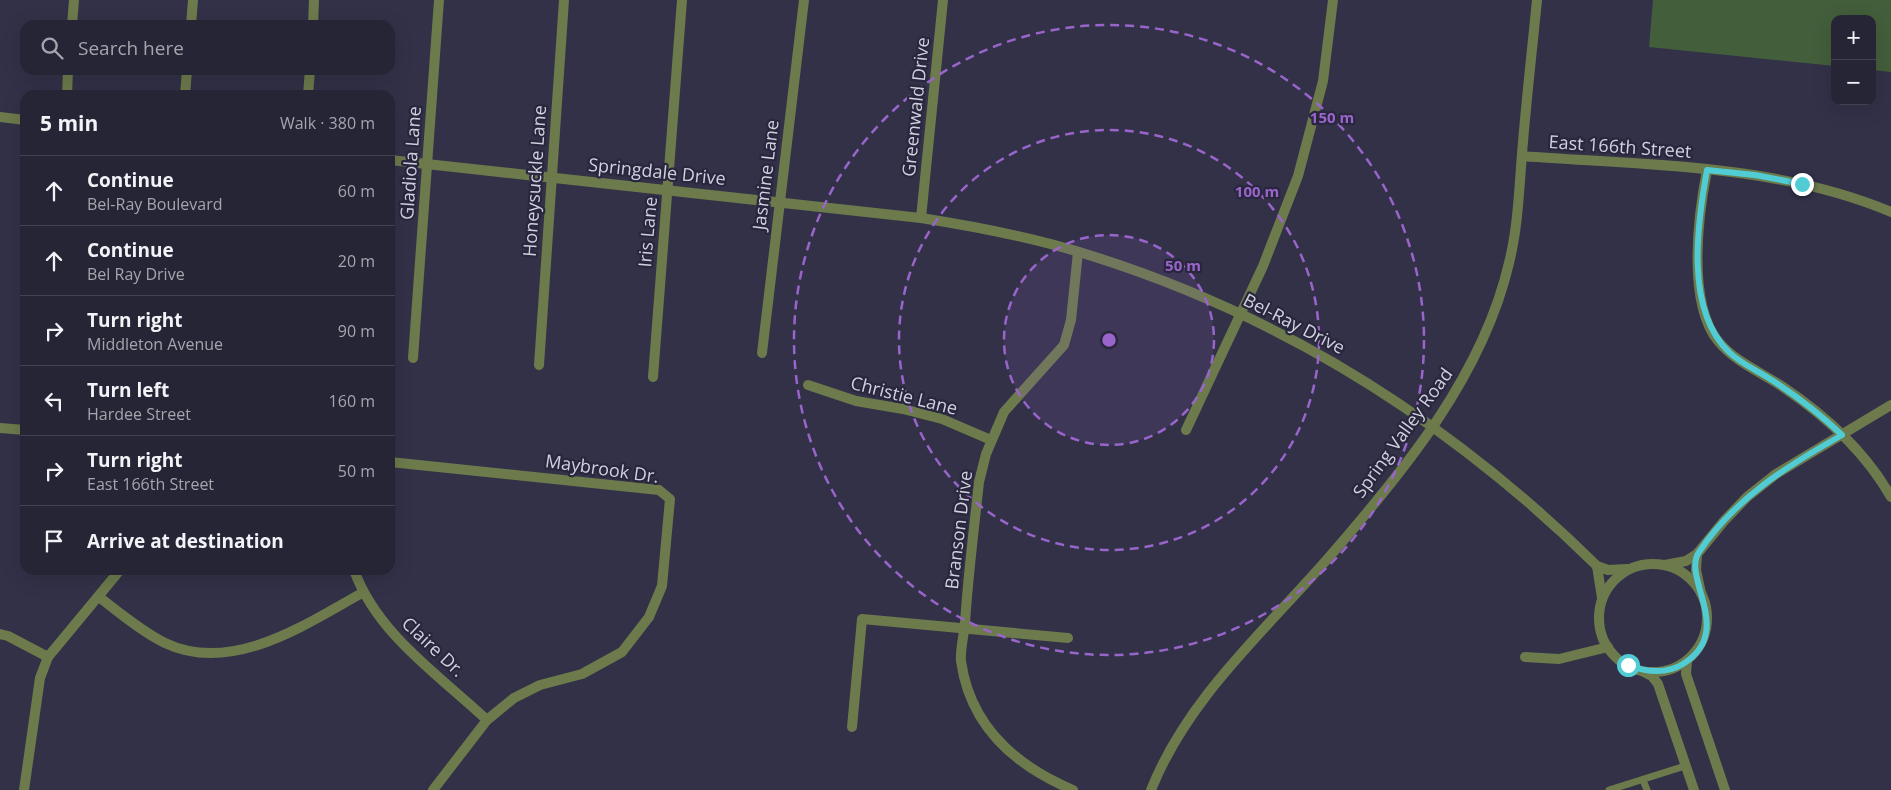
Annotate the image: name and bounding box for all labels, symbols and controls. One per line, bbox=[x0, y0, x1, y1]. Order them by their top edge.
map controls bbox=[1831, 15, 1876, 105]
button: + bbox=[1831, 15, 1876, 60]
search box bbox=[20, 20, 395, 75]
icon: search bbox=[38, 34, 66, 62]
text: Search here bbox=[78, 35, 184, 61]
street label: Greenwald Drive bbox=[896, 36, 934, 178]
button: − bbox=[1831, 60, 1876, 105]
street label: Honeysuckle Lane bbox=[517, 104, 551, 258]
street label: Gladiola Lane bbox=[394, 105, 426, 221]
text: 150 m bbox=[1310, 107, 1354, 127]
text: 5 min bbox=[40, 109, 98, 137]
text: Walk · 380 m bbox=[280, 112, 375, 134]
street label: Jasmine Lane bbox=[746, 118, 784, 233]
street label: East 166th Street bbox=[1548, 129, 1692, 163]
street label: Springdale Drive bbox=[587, 152, 727, 190]
text: Continue bbox=[87, 167, 174, 193]
route end bbox=[1791, 173, 1814, 196]
icon: ahead bbox=[40, 177, 68, 205]
text: 60 m bbox=[338, 180, 375, 202]
text: 100 m bbox=[1235, 181, 1279, 201]
text: Bel-Ray Boulevard bbox=[87, 193, 222, 215]
street label: Iris Lane bbox=[632, 196, 662, 268]
text: Continue bbox=[87, 237, 174, 263]
icon: ahead bbox=[40, 247, 68, 275]
text: 20 m bbox=[338, 250, 375, 272]
text: 50 m bbox=[1165, 255, 1201, 275]
text: Bel Ray Drive bbox=[87, 263, 185, 285]
street label: Bel-Ray Drive bbox=[1240, 287, 1349, 359]
text: Turn right bbox=[87, 307, 182, 333]
icon: right bbox=[40, 317, 68, 345]
text: 90 m bbox=[338, 320, 375, 342]
centre of rings bbox=[1100, 331, 1118, 349]
text: Middleton Avenue bbox=[87, 333, 223, 355]
street label: Spring Valley Road bbox=[1347, 363, 1457, 502]
street label: Christie Lane bbox=[848, 370, 960, 420]
text: Turn left bbox=[87, 377, 169, 403]
icon: left bbox=[40, 387, 68, 415]
text: 160 m bbox=[329, 390, 375, 412]
text: Hardee Street bbox=[87, 403, 191, 425]
text: Turn right bbox=[87, 447, 182, 473]
street label: Maybrook Dr. bbox=[544, 448, 661, 488]
icon: right bbox=[40, 457, 68, 485]
text: 50 m bbox=[338, 460, 375, 482]
street label: Branson Drive bbox=[939, 469, 977, 591]
text: East 166th Street bbox=[87, 473, 214, 495]
icon: arrive bbox=[40, 527, 68, 555]
text: Arrive at destination bbox=[87, 528, 284, 554]
street label: Claire Dr. bbox=[397, 611, 470, 682]
route start bbox=[1617, 654, 1640, 677]

